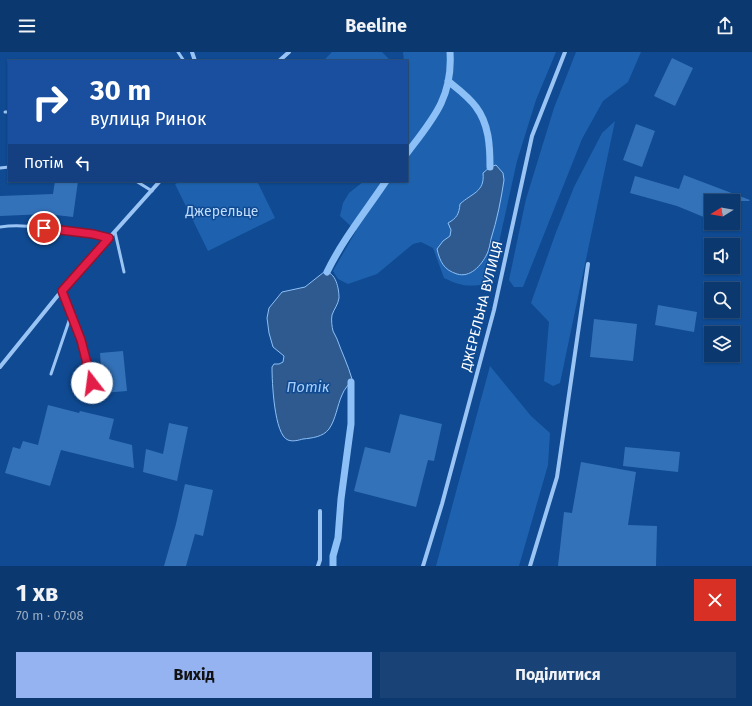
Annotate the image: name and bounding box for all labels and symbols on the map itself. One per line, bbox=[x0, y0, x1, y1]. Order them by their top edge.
north arrow bbox=[704, 194, 740, 230]
park label: Джерельце bbox=[185, 203, 258, 220]
pin bbox=[27, 211, 61, 245]
street label: ДЖЕРЕЛЬНА ВУЛИЦЯ bbox=[457, 239, 506, 374]
position arrow bbox=[71, 362, 113, 404]
water label: Потік bbox=[286, 378, 330, 396]

